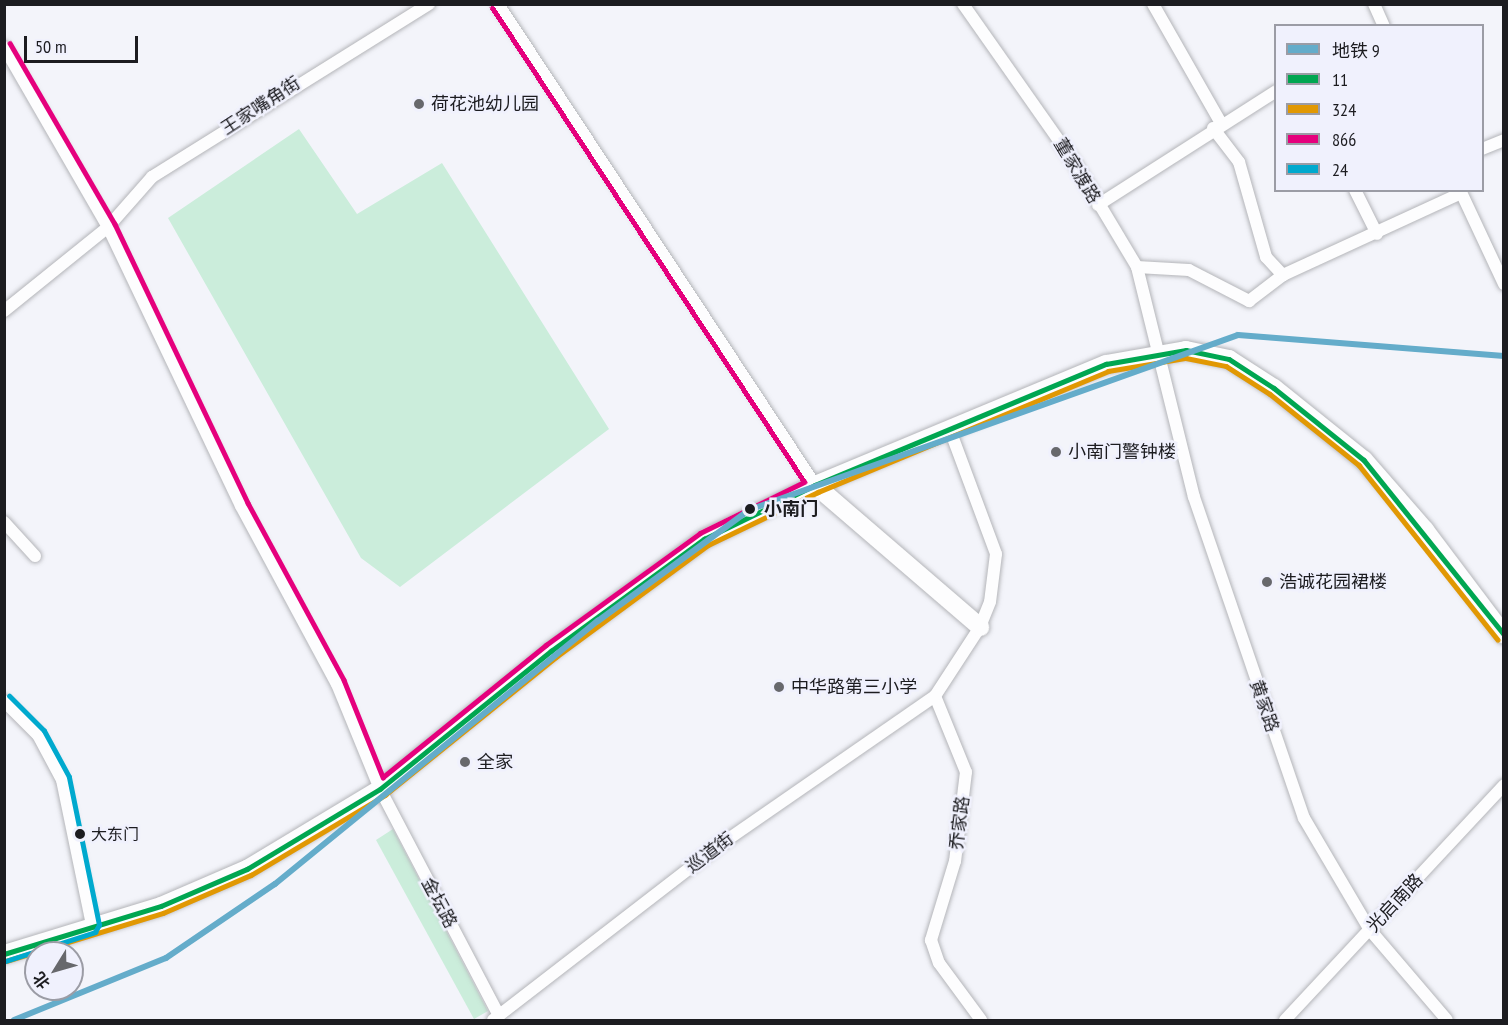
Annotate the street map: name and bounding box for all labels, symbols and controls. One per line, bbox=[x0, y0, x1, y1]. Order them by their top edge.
scale bar bbox=[27, 24, 141, 62]
legend bbox=[1274, 24, 1484, 192]
text: 50 m bbox=[35, 35, 67, 58]
text: 地铁 9 bbox=[1332, 39, 1380, 62]
text: 11 bbox=[1332, 68, 1348, 91]
street label: 王家嘴角街 bbox=[217, 72, 305, 140]
place label: 荷花池幼儿园 bbox=[431, 93, 539, 115]
marker: 荷花池幼儿园 bbox=[412, 97, 426, 111]
text: 324 bbox=[1332, 98, 1356, 121]
text: 866 bbox=[1332, 128, 1356, 151]
street label: 董家渡路 bbox=[1049, 135, 1105, 207]
text: 24 bbox=[1332, 158, 1348, 181]
place label: 小南门警钟楼 bbox=[1068, 441, 1176, 463]
marker: 小南门警钟楼 bbox=[1049, 445, 1063, 459]
place label: 小南门 bbox=[764, 498, 818, 520]
marker: 小南门 bbox=[741, 500, 759, 518]
place label: 浩诚花园裙楼 bbox=[1279, 571, 1387, 593]
marker: 浩诚花园裙楼 bbox=[1260, 575, 1274, 589]
place label: 中华路第三小学 bbox=[791, 676, 917, 698]
street label: 黄家路 bbox=[1245, 677, 1283, 735]
marker: 中华路第三小学 bbox=[772, 680, 786, 694]
place label: 全家 bbox=[477, 751, 513, 773]
marker: 全家 bbox=[458, 755, 472, 769]
street label: 乔家路 bbox=[946, 795, 974, 851]
place label: 大东门 bbox=[91, 824, 139, 844]
marker: 大东门 bbox=[74, 828, 86, 840]
street label: 巡道街 bbox=[682, 828, 738, 878]
street label: 光启南路 bbox=[1363, 869, 1427, 937]
street label: 金坛路 bbox=[417, 874, 461, 932]
north arrow bbox=[24, 941, 84, 1001]
text: 北 bbox=[28, 968, 54, 993]

